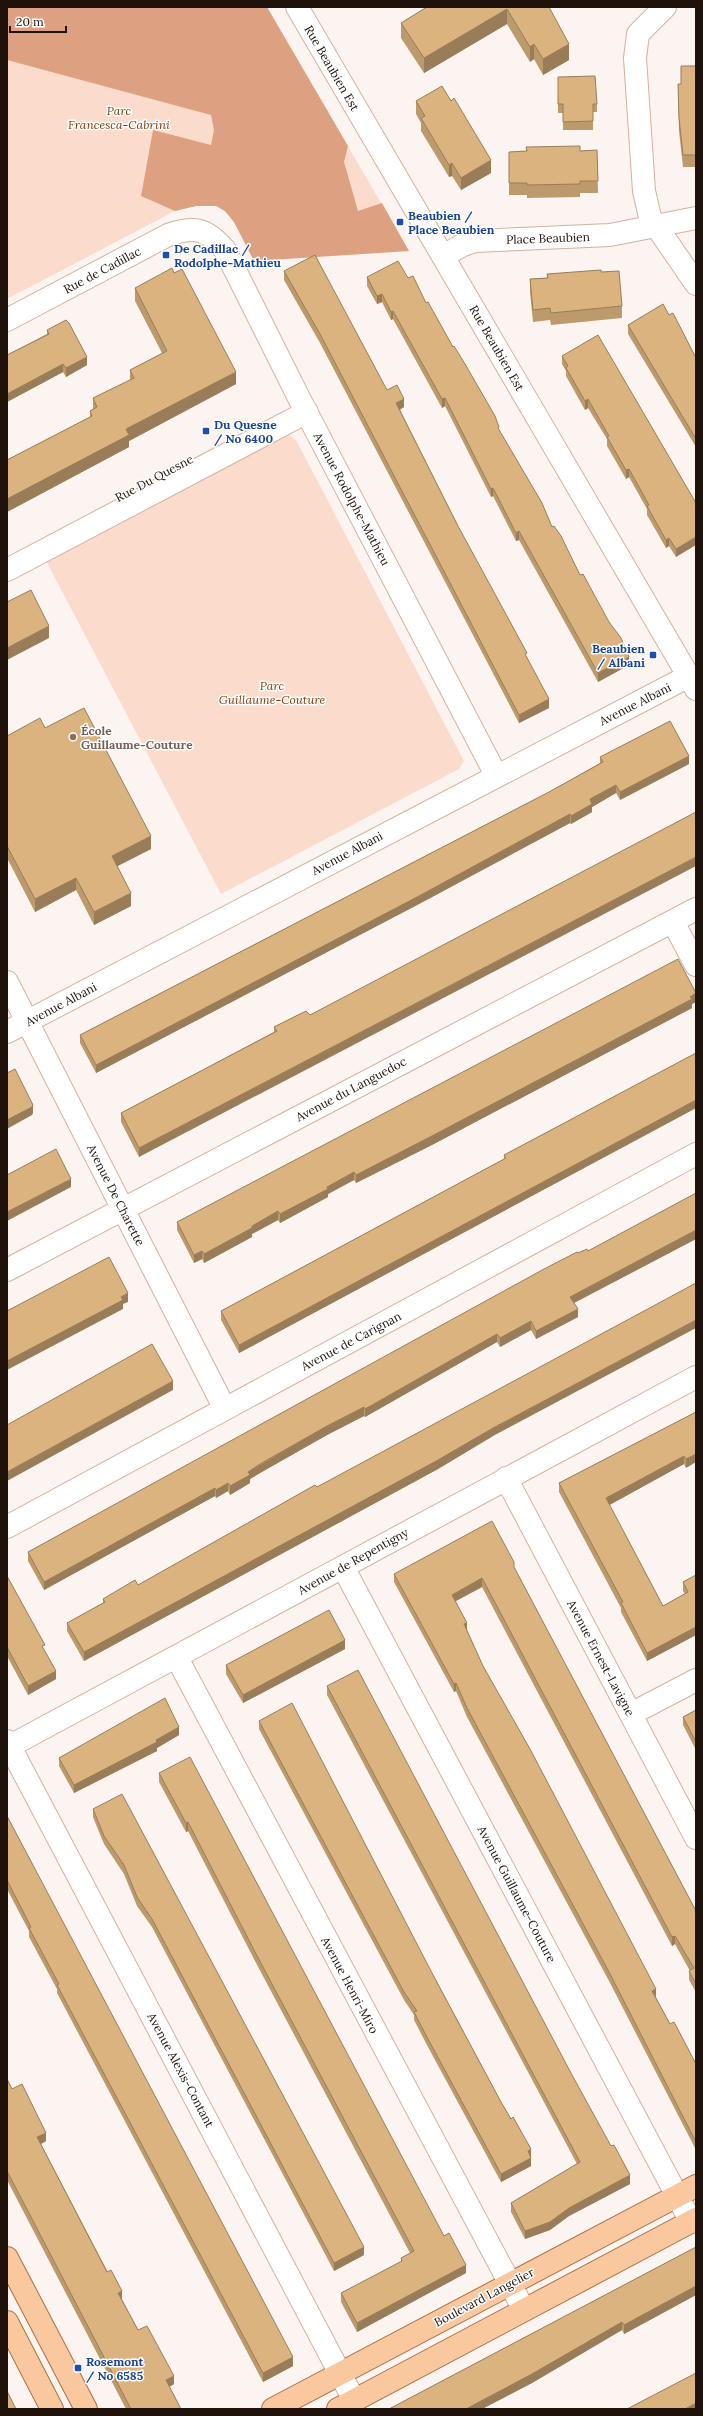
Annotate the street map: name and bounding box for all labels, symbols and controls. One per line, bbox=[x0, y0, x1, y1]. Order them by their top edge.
scale bar bbox=[10, 8, 66, 34]
text: 20 m bbox=[16, 14, 44, 29]
street label: Rue Beaubien Est bbox=[301, 22, 363, 114]
park label: Parc Francesca-Cabrini bbox=[68, 103, 170, 132]
place label: Beaubien / Place Beaubien bbox=[408, 208, 495, 237]
marker: Beaubien / Place Beaubien bbox=[395, 217, 405, 227]
street label: Place Beaubien bbox=[506, 229, 590, 247]
place label: De Cadillac / Rodolphe-Mathieu bbox=[174, 241, 281, 270]
street label: Rue de Cadillac bbox=[61, 243, 143, 297]
marker: De Cadillac / Rodolphe-Mathieu bbox=[161, 250, 171, 260]
street label: Rue Beaubien Est bbox=[466, 302, 528, 394]
place label: Du Quesne / No 6400 bbox=[214, 417, 277, 447]
marker: Du Quesne / No 6400 bbox=[201, 426, 211, 436]
street label: Avenue Rodolphe-Mathieu bbox=[310, 429, 393, 568]
street label: Rue Du Quesne bbox=[112, 451, 196, 505]
place label: Beaubien / Albani bbox=[592, 641, 645, 671]
marker: Beaubien / Albani bbox=[648, 650, 658, 660]
park label: Parc Guillaume-Couture bbox=[219, 678, 326, 707]
street label: Avenue Albani bbox=[596, 679, 673, 729]
place label: École Guillaume-Couture bbox=[81, 723, 193, 752]
marker: École Guillaume-Couture bbox=[68, 732, 78, 742]
street label: Avenue Albani bbox=[308, 828, 385, 879]
street label: Avenue Albani bbox=[22, 979, 99, 1030]
street label: Avenue du Languedoc bbox=[292, 1054, 409, 1125]
street label: Avenue De Charette bbox=[84, 1141, 148, 1249]
street label: Avenue de Carignan bbox=[297, 1308, 404, 1374]
street label: Avenue de Repentigny bbox=[294, 1524, 411, 1598]
street label: Avenue Ernest-Lavigne bbox=[564, 1597, 638, 1719]
street label: Avenue Guillaume-Couture bbox=[474, 1822, 560, 1965]
street label: Avenue Henri-Miro bbox=[318, 1933, 382, 2036]
street label: Avenue Alexis-Contant bbox=[144, 2009, 218, 2130]
street label: Boulevard Langelier bbox=[431, 2264, 537, 2330]
place label: Rosemont / No 6585 bbox=[86, 2354, 145, 2384]
marker: Rosemont / No 6585 bbox=[73, 2363, 83, 2373]

